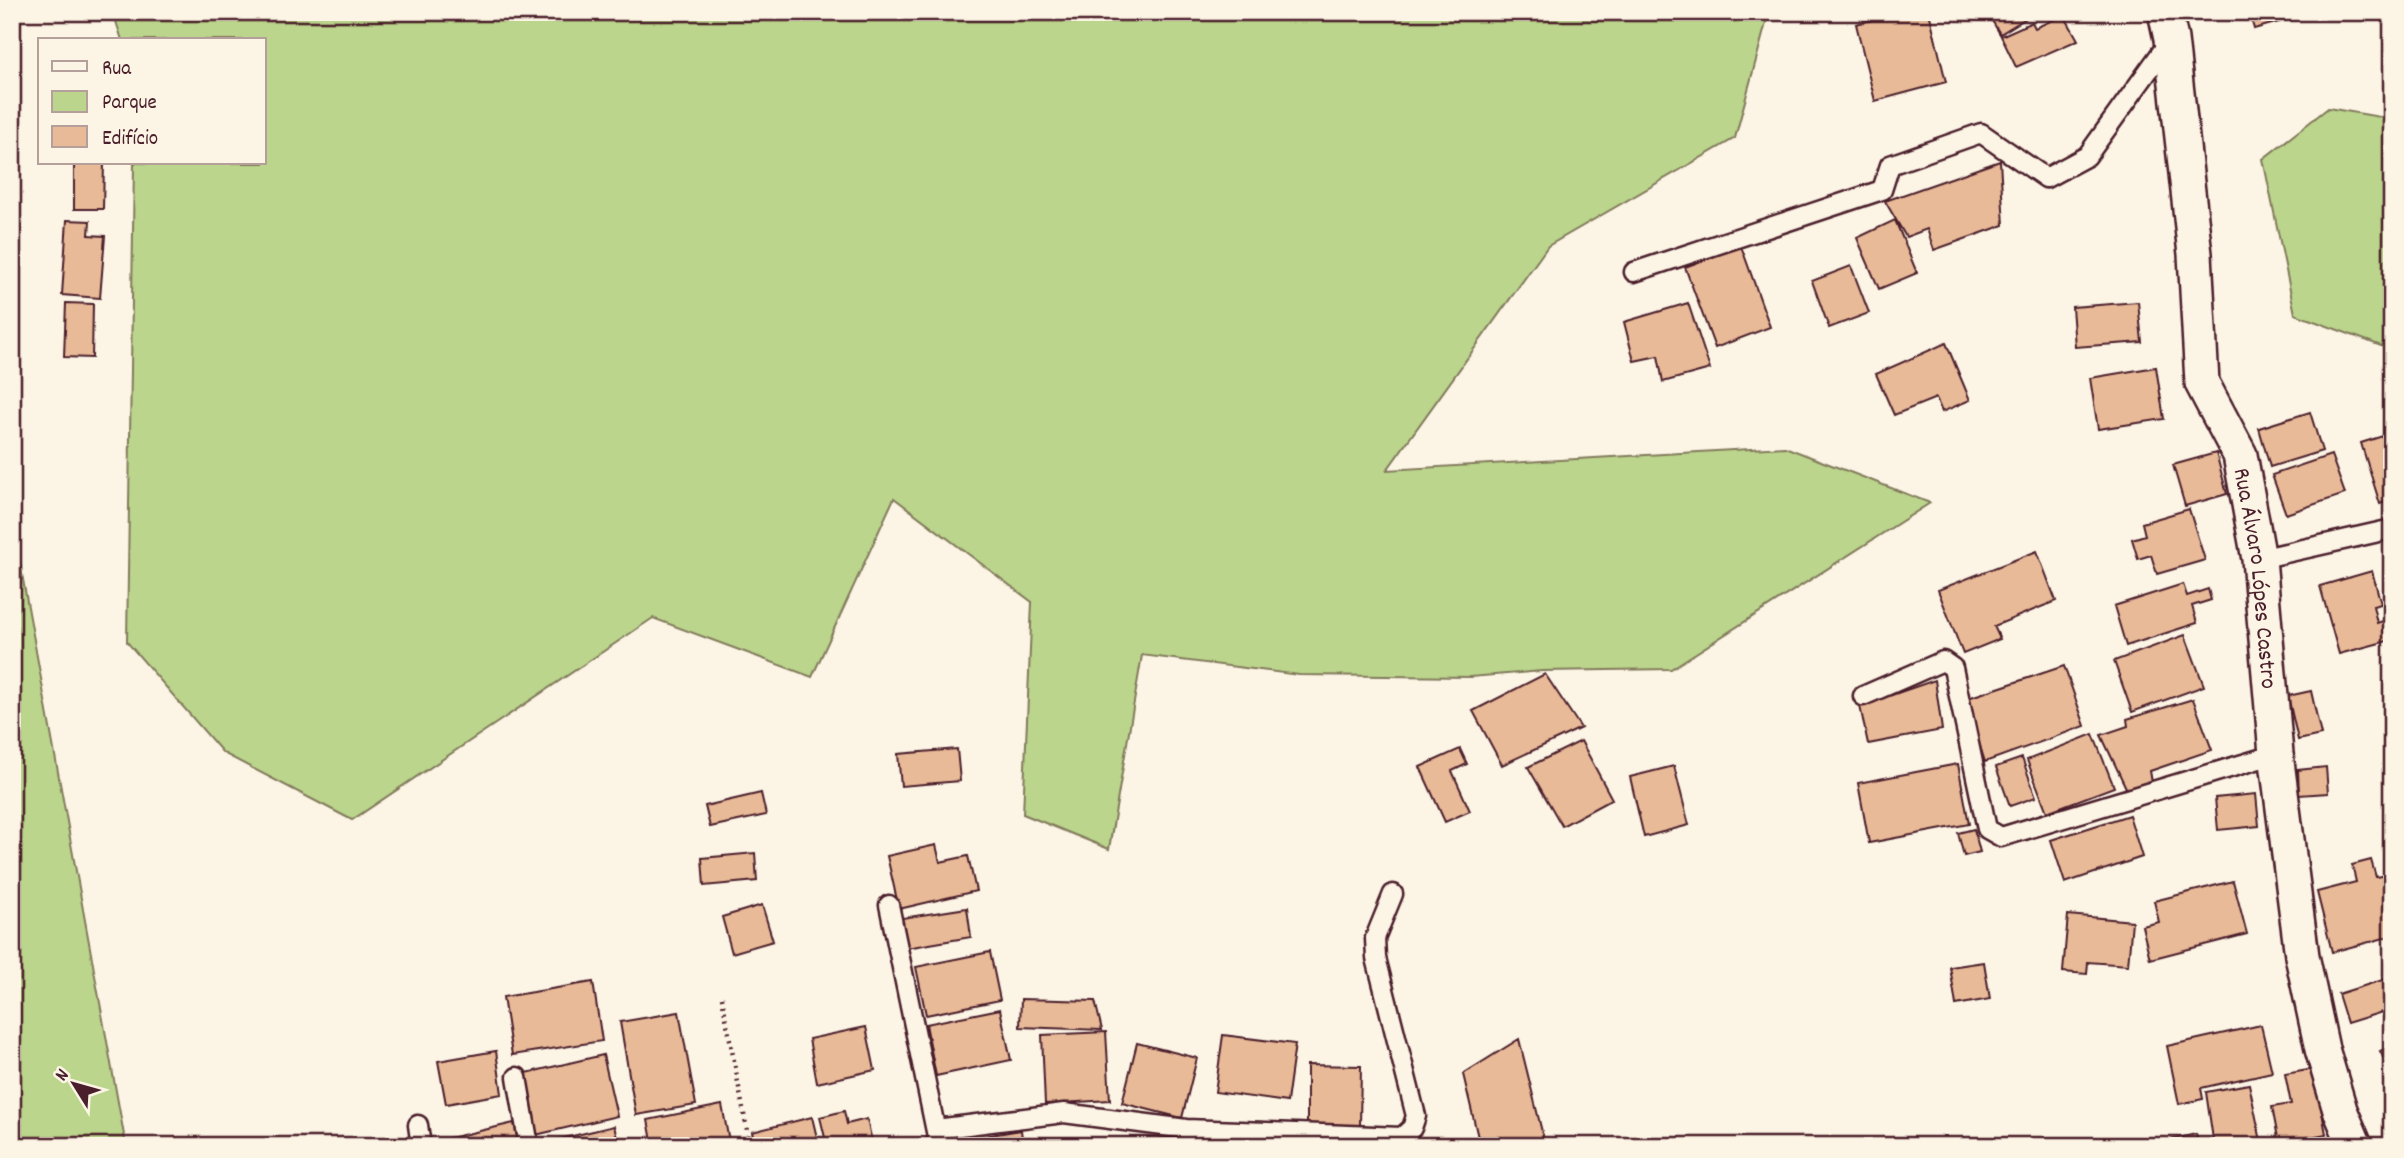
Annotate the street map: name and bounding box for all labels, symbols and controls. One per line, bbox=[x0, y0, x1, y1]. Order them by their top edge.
legend bbox=[38, 38, 266, 164]
text: Rua bbox=[102, 55, 132, 85]
text: Parque bbox=[102, 89, 157, 119]
text: Edifício bbox=[102, 125, 158, 155]
street label: Rua Álvaro Lópes Castro bbox=[2223, 465, 2284, 690]
north arrow bbox=[38, 1050, 108, 1120]
text: N bbox=[50, 1064, 77, 1088]

